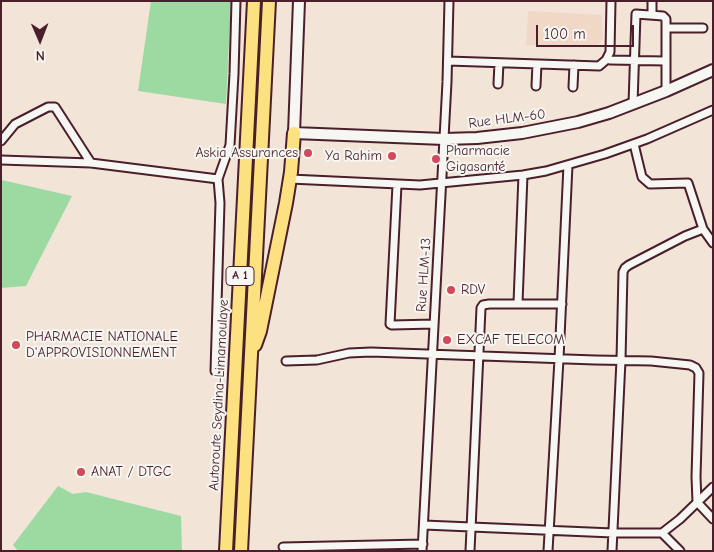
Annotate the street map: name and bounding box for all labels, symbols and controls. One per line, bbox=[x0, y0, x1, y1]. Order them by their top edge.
north arrow bbox=[15, 15, 65, 65]
scale bar bbox=[539, 15, 636, 47]
text: 100 m bbox=[544, 25, 586, 43]
text: N bbox=[36, 47, 45, 64]
street label: Rue HLM-60 bbox=[467, 106, 547, 132]
place label: Pharmacie Gigasanté bbox=[446, 143, 510, 176]
place label: Askia Assurances bbox=[195, 145, 298, 161]
marker: Askia Assurances bbox=[302, 147, 314, 159]
place label: Ya Rahim bbox=[325, 148, 382, 164]
marker: Ya Rahim bbox=[386, 150, 398, 162]
marker: Pharmacie Gigasanté bbox=[430, 153, 442, 165]
street label: Rue HLM-13 bbox=[413, 237, 435, 313]
road number: A 1 bbox=[226, 266, 254, 286]
place label: RDV bbox=[461, 282, 485, 298]
marker: RDV bbox=[445, 284, 457, 296]
street label: Autoroute Seydina-Limamoulaye bbox=[206, 299, 232, 491]
place label: PHARMACIE NATIONALE D'APPROVISIONNEMENT bbox=[26, 329, 178, 362]
place label: EXCAF TELECOM bbox=[457, 332, 565, 348]
marker: EXCAF TELECOM bbox=[441, 334, 453, 346]
marker: PHARMACIE NATIONALE D'APPROVISIONNEMENT bbox=[10, 339, 22, 351]
place label: ANAT / DTGC bbox=[91, 464, 171, 480]
marker: ANAT / DTGC bbox=[75, 466, 87, 478]

